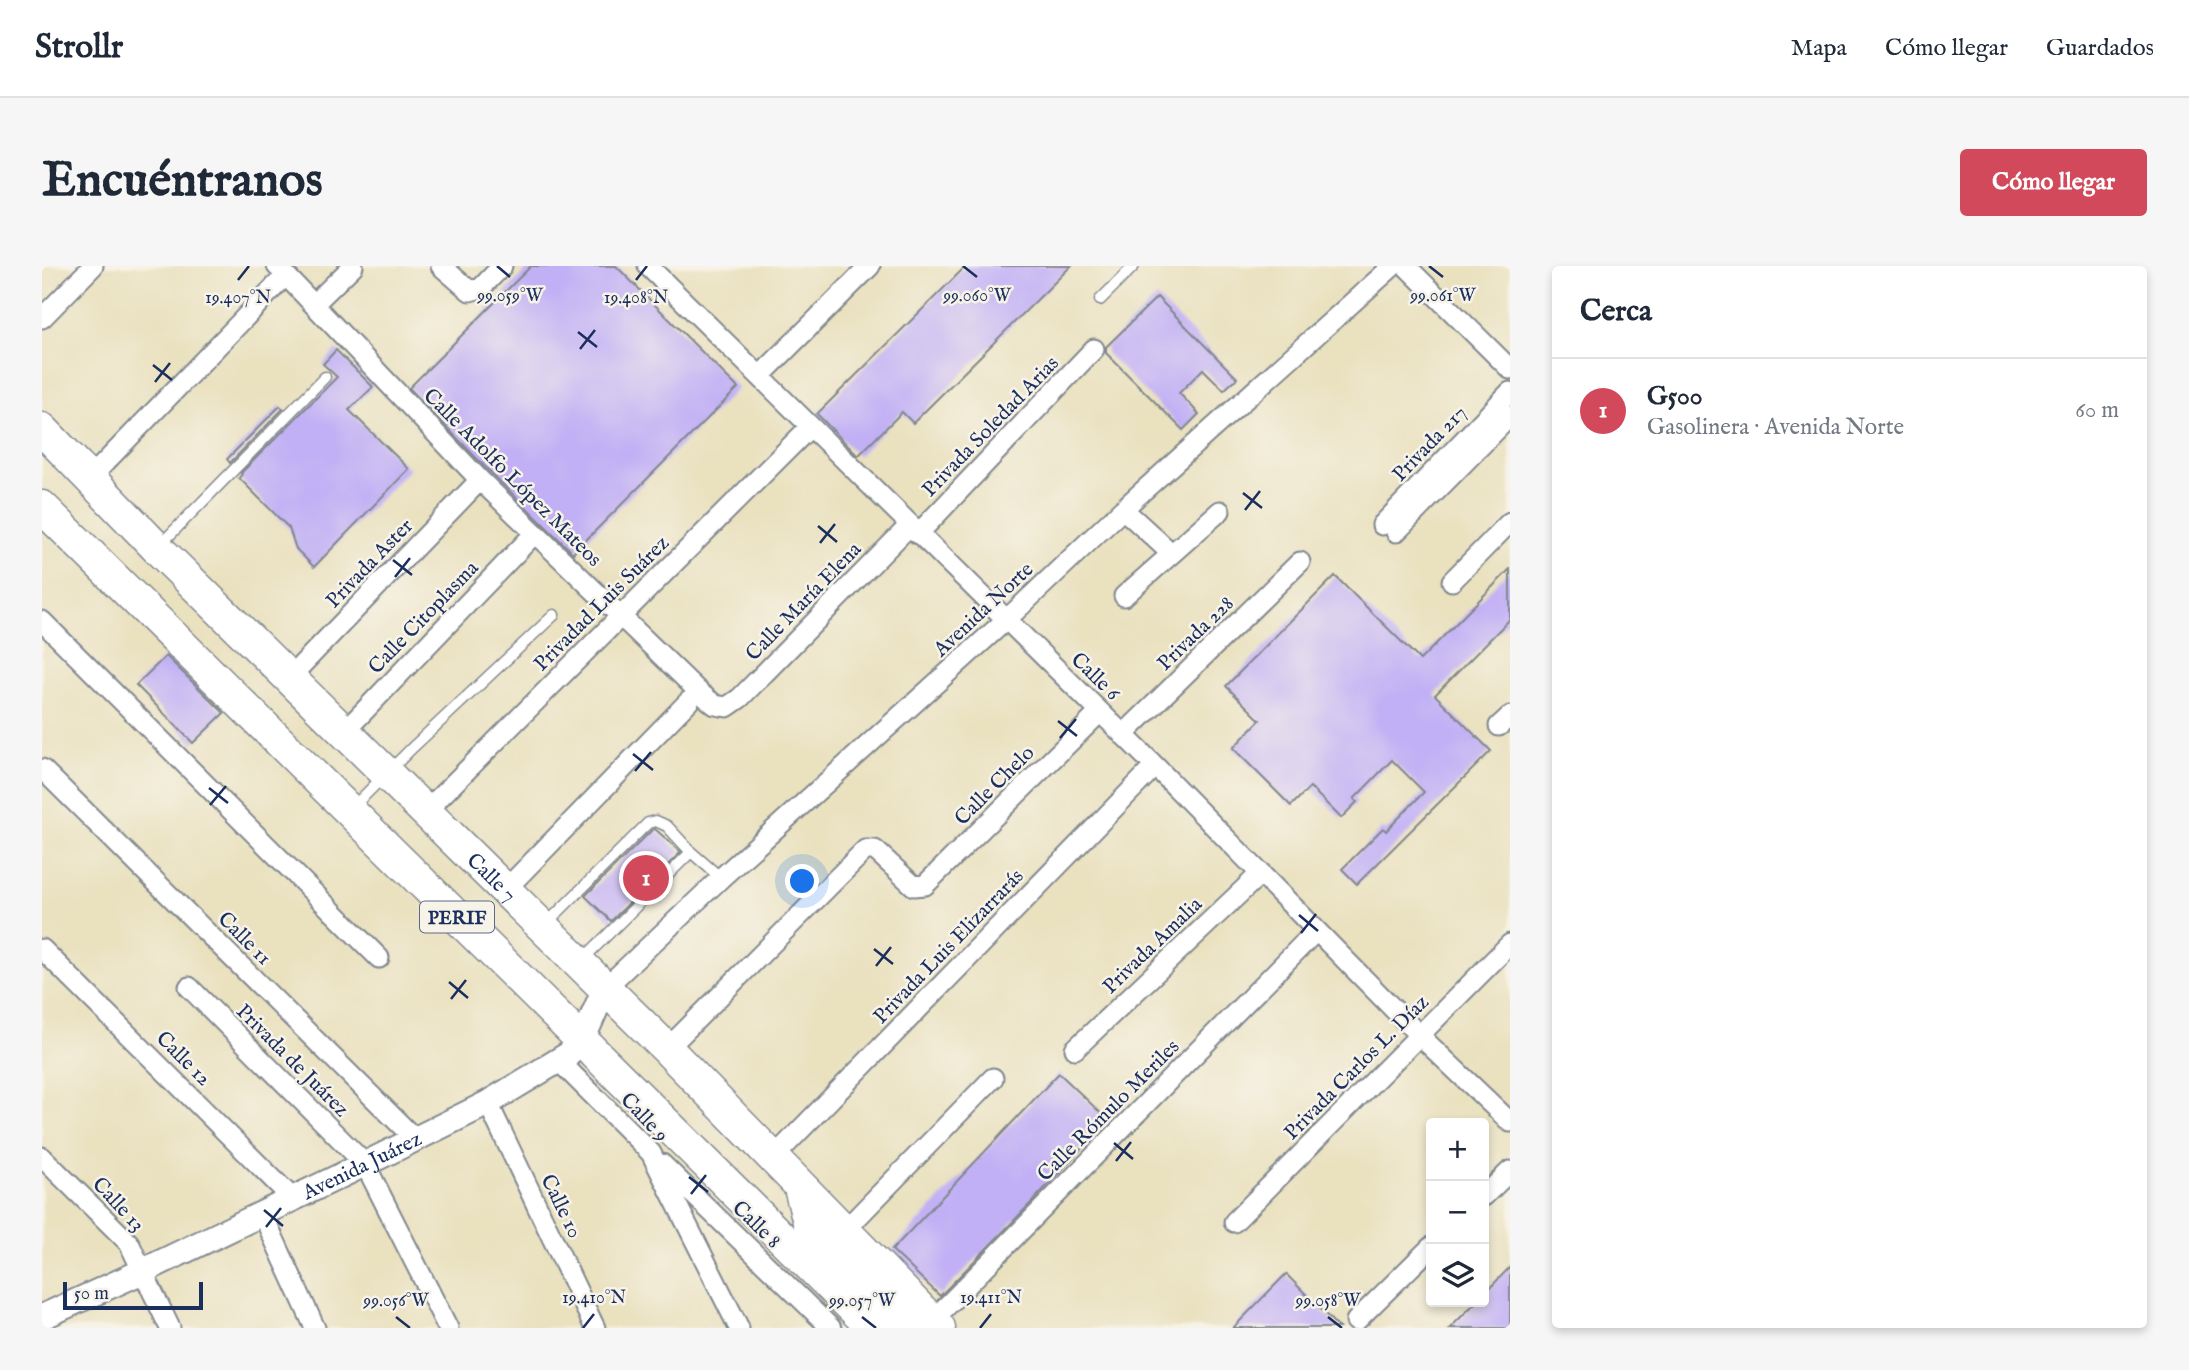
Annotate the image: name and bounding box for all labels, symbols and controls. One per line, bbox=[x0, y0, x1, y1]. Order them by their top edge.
text: Strollr bbox=[35, 27, 123, 69]
text: Mapa bbox=[1791, 33, 1847, 64]
text: Cómo llegar bbox=[1885, 33, 2008, 64]
text: Guardados bbox=[2046, 33, 2154, 64]
button: Cómo llegar bbox=[1960, 149, 2147, 216]
text: Encuéntranos bbox=[42, 151, 323, 213]
text: 99.059°W bbox=[476, 285, 544, 308]
text: 99.060°W bbox=[942, 285, 1012, 308]
text: 99.061°W bbox=[1409, 285, 1477, 308]
text: 19.407°N bbox=[205, 287, 271, 310]
text: 19.408°N bbox=[604, 287, 669, 310]
text: Cerca bbox=[1580, 293, 1652, 331]
street label: Privada Soledad Arias bbox=[917, 351, 1065, 503]
text: G500 bbox=[1647, 380, 1703, 413]
street label: Calle Adolfo López Mateos bbox=[417, 383, 607, 573]
text: 1 bbox=[1599, 396, 1607, 425]
text: 60 m bbox=[2075, 396, 2119, 425]
street label: Privada 217 bbox=[1387, 400, 1473, 488]
text: Gasolinera · Avenida Norte bbox=[1647, 413, 1904, 442]
street label: Privada Aster bbox=[321, 513, 420, 615]
street label: Privadad Luis Suárez bbox=[529, 530, 676, 678]
street label: Calle María Elena bbox=[740, 536, 868, 667]
street label: Calle Citoplasma bbox=[363, 555, 486, 680]
street label: Avenida Norte bbox=[927, 556, 1040, 664]
street label: Privada 228 bbox=[1152, 591, 1240, 677]
street label: Calle 6 bbox=[1065, 647, 1126, 708]
street label: Calle Chelo bbox=[949, 740, 1041, 832]
street label: Calle 7 bbox=[460, 848, 522, 909]
pin: 1 bbox=[623, 852, 669, 904]
your location bbox=[785, 864, 819, 898]
street label: Privada Luis Elizarrarás bbox=[868, 864, 1030, 1030]
street label: Privada Amalia bbox=[1097, 891, 1209, 1000]
road number: PERIF bbox=[420, 902, 494, 932]
street label: Calle 11 bbox=[211, 906, 277, 972]
street label: Privada Carlos L. Díaz bbox=[1279, 990, 1436, 1146]
street label: Privada de Juárez bbox=[230, 999, 354, 1123]
street label: Calle 12 bbox=[150, 1026, 216, 1093]
street label: Calle Rómulo Meriles bbox=[1032, 1034, 1186, 1188]
street label: Calle 9 bbox=[614, 1087, 674, 1149]
map controls bbox=[1426, 1118, 1489, 1307]
button: + bbox=[1426, 1118, 1489, 1181]
street label: Avenida Juárez bbox=[298, 1126, 427, 1208]
street label: Calle 10 bbox=[534, 1170, 588, 1243]
street label: Calle 13 bbox=[86, 1172, 150, 1238]
button: − bbox=[1426, 1181, 1489, 1244]
street label: Calle 8 bbox=[726, 1195, 786, 1255]
button: layers bbox=[1426, 1244, 1489, 1307]
scale bar bbox=[63, 1279, 203, 1311]
text: 50 m bbox=[74, 1282, 109, 1306]
text: 19.410°N bbox=[562, 1287, 626, 1310]
text: 19.411°N bbox=[960, 1287, 1022, 1310]
text: 99.056°W bbox=[362, 1290, 430, 1313]
text: 99.057°W bbox=[828, 1290, 896, 1313]
text: 99.058°W bbox=[1295, 1290, 1361, 1313]

